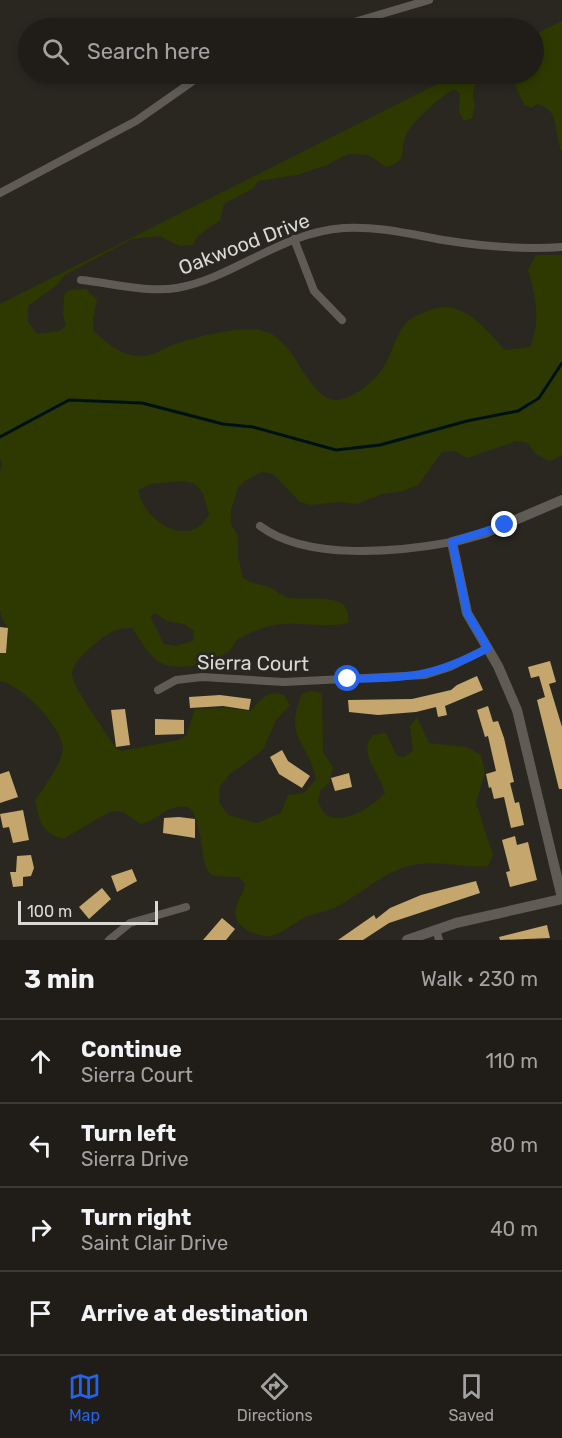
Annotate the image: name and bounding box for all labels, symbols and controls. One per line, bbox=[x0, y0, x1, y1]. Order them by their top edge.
search box bbox=[18, 18, 544, 84]
icon: search bbox=[39, 35, 72, 68]
text: Search here bbox=[87, 38, 210, 65]
street label: Oakwood Drive bbox=[175, 208, 313, 280]
route end bbox=[491, 511, 517, 537]
street label: Sierra Court bbox=[197, 650, 309, 676]
route start bbox=[334, 665, 360, 691]
scale bar bbox=[18, 898, 158, 926]
text: 100 m bbox=[27, 902, 72, 921]
text: 3 min bbox=[24, 964, 95, 995]
text: Walk · 230 m bbox=[421, 967, 538, 991]
text: Continue bbox=[81, 1036, 182, 1063]
icon: ahead bbox=[24, 1045, 57, 1078]
text: 110 m bbox=[486, 1049, 538, 1073]
text: Sierra Court bbox=[81, 1063, 193, 1087]
text: Turn left bbox=[81, 1120, 176, 1147]
icon: left bbox=[24, 1129, 57, 1162]
text: 80 m bbox=[490, 1133, 538, 1157]
text: Sierra Drive bbox=[81, 1147, 189, 1171]
text: Turn right bbox=[81, 1204, 191, 1231]
icon: right bbox=[24, 1213, 57, 1246]
text: 40 m bbox=[490, 1217, 538, 1241]
text: Saint Clair Drive bbox=[81, 1231, 228, 1255]
icon: arrive bbox=[24, 1297, 57, 1330]
text: Arrive at destination bbox=[81, 1300, 308, 1327]
tab: Map bbox=[68, 1370, 101, 1425]
tab: Directions bbox=[237, 1370, 313, 1425]
tab: Saved bbox=[448, 1370, 494, 1425]

